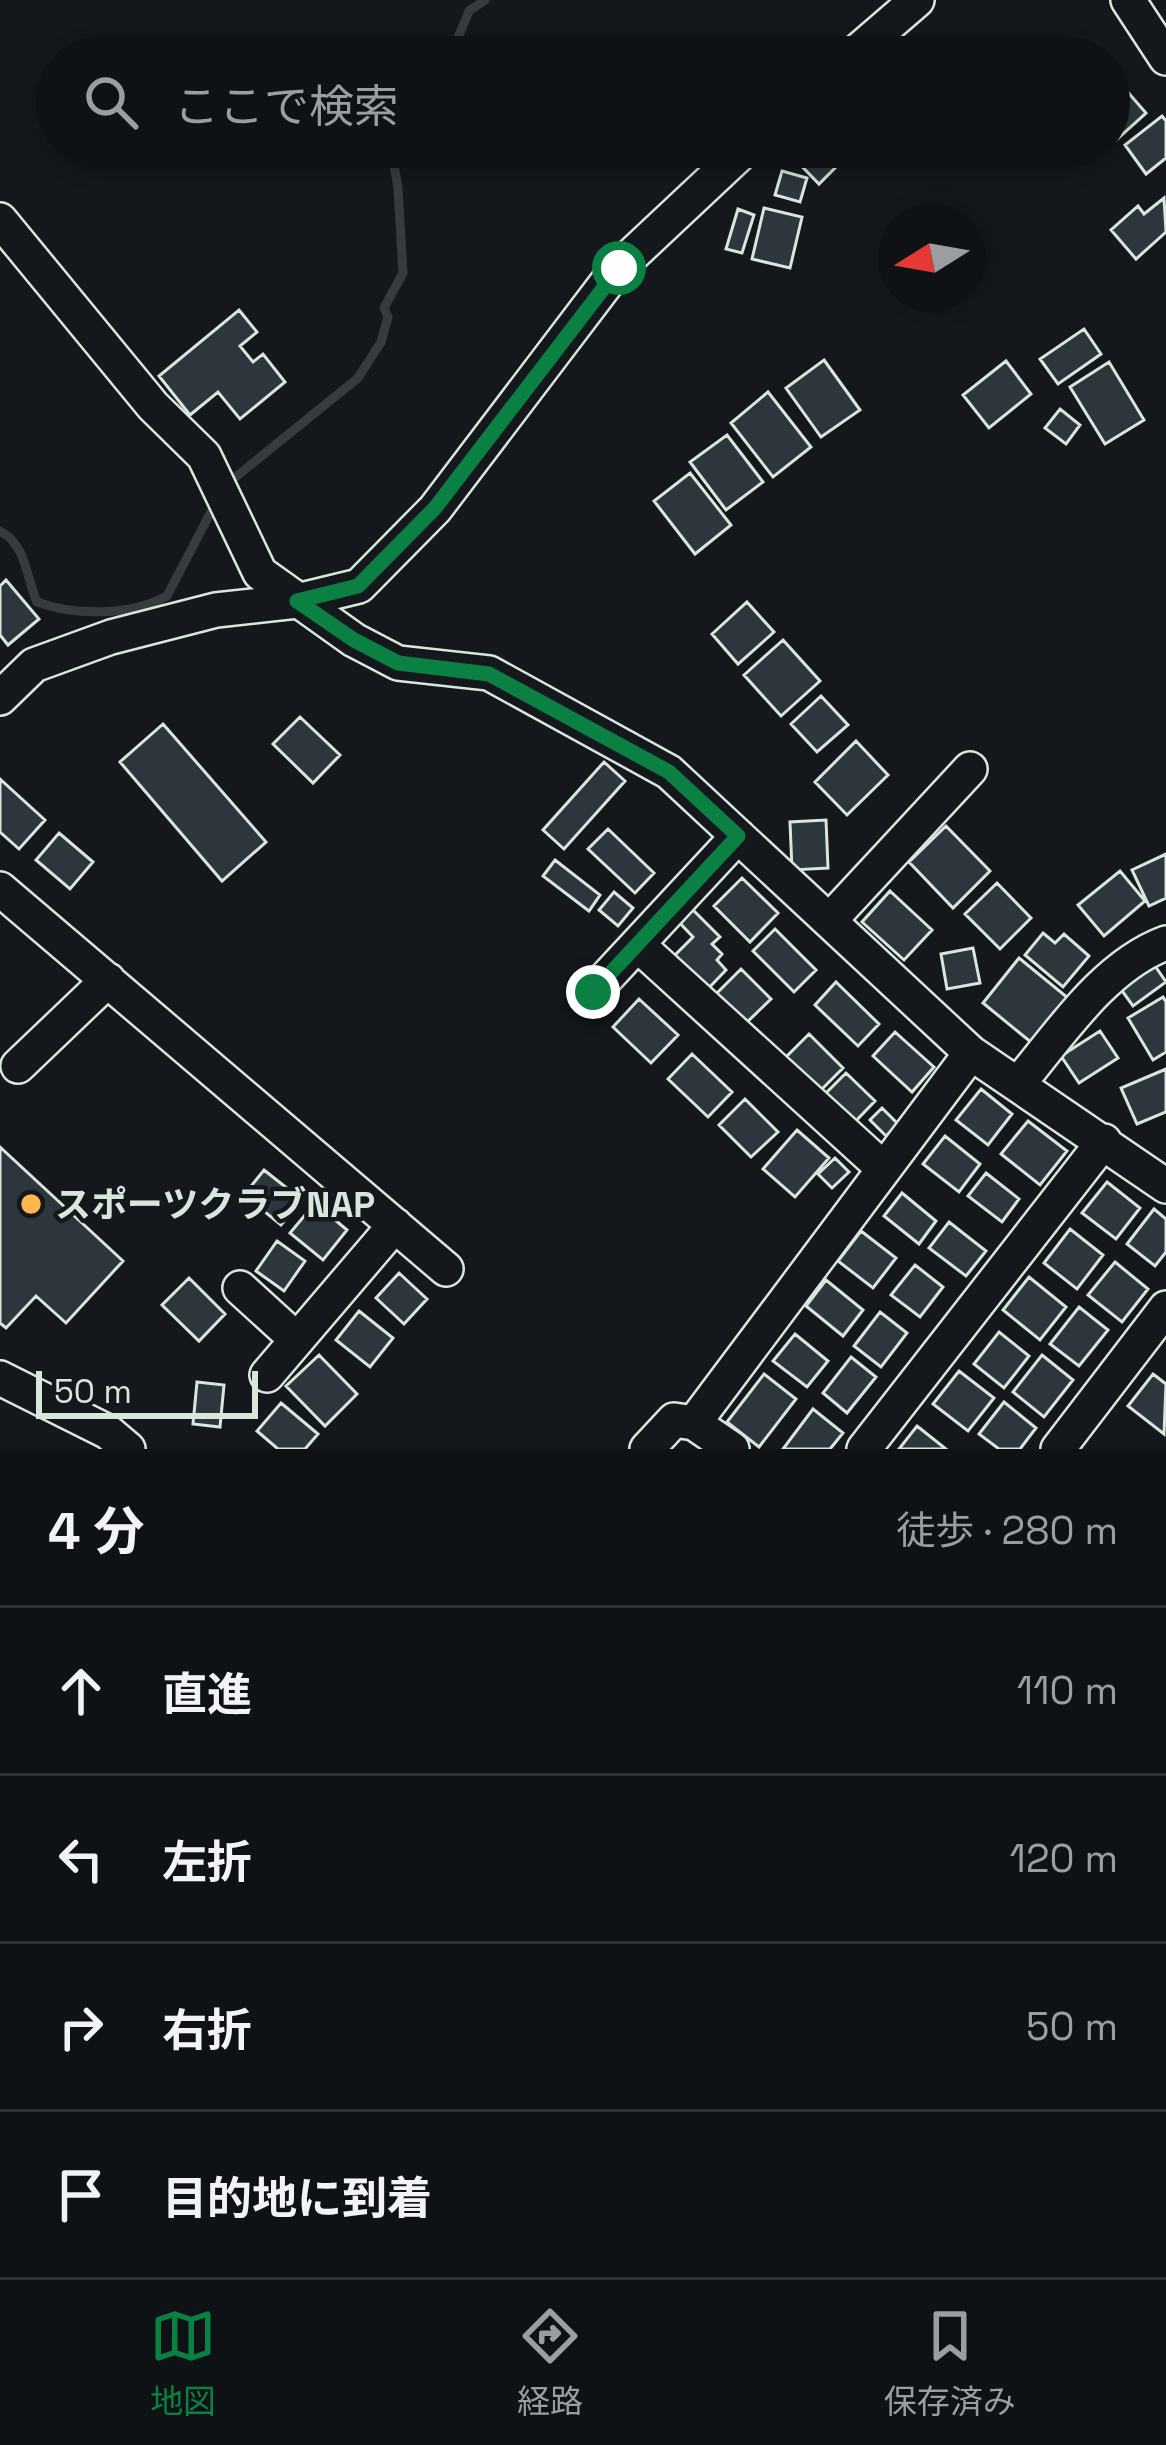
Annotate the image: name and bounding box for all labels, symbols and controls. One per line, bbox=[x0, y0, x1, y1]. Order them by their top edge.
search box bbox=[36, 36, 1130, 168]
icon: search bbox=[78, 69, 144, 135]
text: ここで検索 bbox=[174, 78, 399, 135]
north arrow bbox=[878, 204, 986, 312]
route start bbox=[592, 241, 646, 295]
route end bbox=[566, 965, 620, 1019]
place label: スポーツクラブNAP bbox=[55, 1182, 375, 1228]
marker: スポーツクラブNAP bbox=[18, 1191, 44, 1217]
scale bar bbox=[36, 1365, 258, 1418]
text: 50 m bbox=[54, 1371, 132, 1413]
text: 4 分 bbox=[48, 1499, 144, 1564]
text: 徒歩 · 280 m bbox=[896, 1506, 1118, 1555]
icon: ahead bbox=[48, 1658, 114, 1724]
text: 直進 bbox=[162, 1666, 252, 1723]
text: 110 m bbox=[1017, 1666, 1118, 1715]
icon: left bbox=[48, 1826, 114, 1892]
text: 左折 bbox=[162, 1834, 252, 1891]
text: 120 m bbox=[1010, 1834, 1118, 1883]
icon: right bbox=[48, 1994, 114, 2060]
text: 右折 bbox=[162, 2002, 252, 2059]
text: 50 m bbox=[1026, 2002, 1118, 2051]
icon: arrive bbox=[48, 2162, 114, 2228]
text: 目的地に到着 bbox=[162, 2170, 432, 2227]
tab: 地図 bbox=[150, 2303, 216, 2423]
tab: 経路 bbox=[517, 2303, 583, 2423]
tab: 保存済み bbox=[884, 2303, 1016, 2423]

